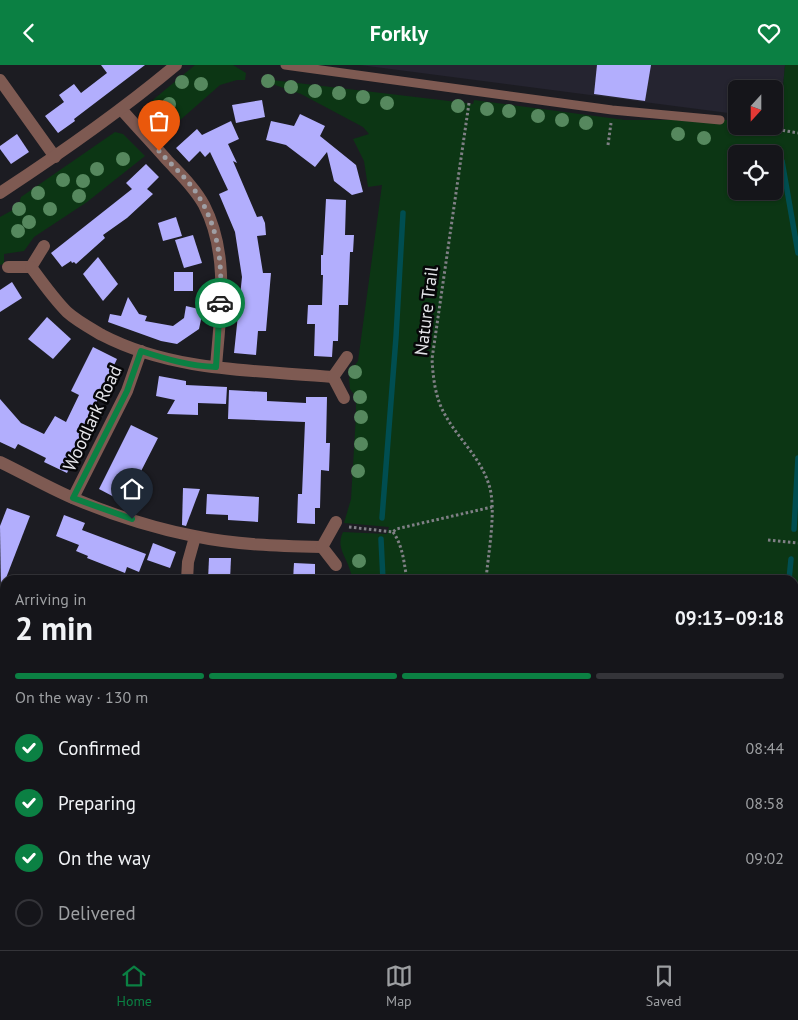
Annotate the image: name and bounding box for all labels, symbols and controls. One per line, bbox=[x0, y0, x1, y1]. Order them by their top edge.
icon: back bbox=[15, 19, 43, 47]
text: Forkly bbox=[370, 19, 428, 47]
icon: heart bbox=[755, 19, 783, 47]
north arrow bbox=[728, 80, 782, 135]
map controls bbox=[728, 80, 783, 200]
pin bbox=[138, 100, 180, 151]
icon: bag bbox=[145, 107, 173, 135]
button: locate bbox=[728, 145, 783, 200]
street label: Nature Trail bbox=[409, 264, 443, 357]
courier bbox=[195, 278, 245, 328]
icon: car bbox=[206, 289, 234, 317]
street label: Woodlark Road bbox=[57, 361, 127, 475]
pin bbox=[111, 468, 153, 519]
icon: home bbox=[118, 475, 146, 503]
text: Arriving in bbox=[15, 589, 86, 609]
text: 09:13–09:18 bbox=[675, 606, 784, 630]
text: 2 min bbox=[15, 607, 93, 649]
text: On the way · 130 m bbox=[15, 687, 148, 707]
icon: check bbox=[15, 734, 43, 762]
text: Confirmed bbox=[58, 736, 141, 760]
text: 08:44 bbox=[746, 738, 784, 758]
icon: check bbox=[15, 789, 43, 817]
text: Preparing bbox=[58, 791, 136, 815]
text: 08:58 bbox=[746, 793, 784, 813]
icon: check bbox=[15, 844, 43, 872]
text: On the way bbox=[58, 846, 150, 870]
text: 09:02 bbox=[746, 848, 784, 868]
text: Delivered bbox=[58, 901, 136, 925]
tab: Home bbox=[116, 962, 152, 1010]
tab: Map bbox=[385, 962, 413, 1010]
tab: Saved bbox=[646, 962, 681, 1010]

